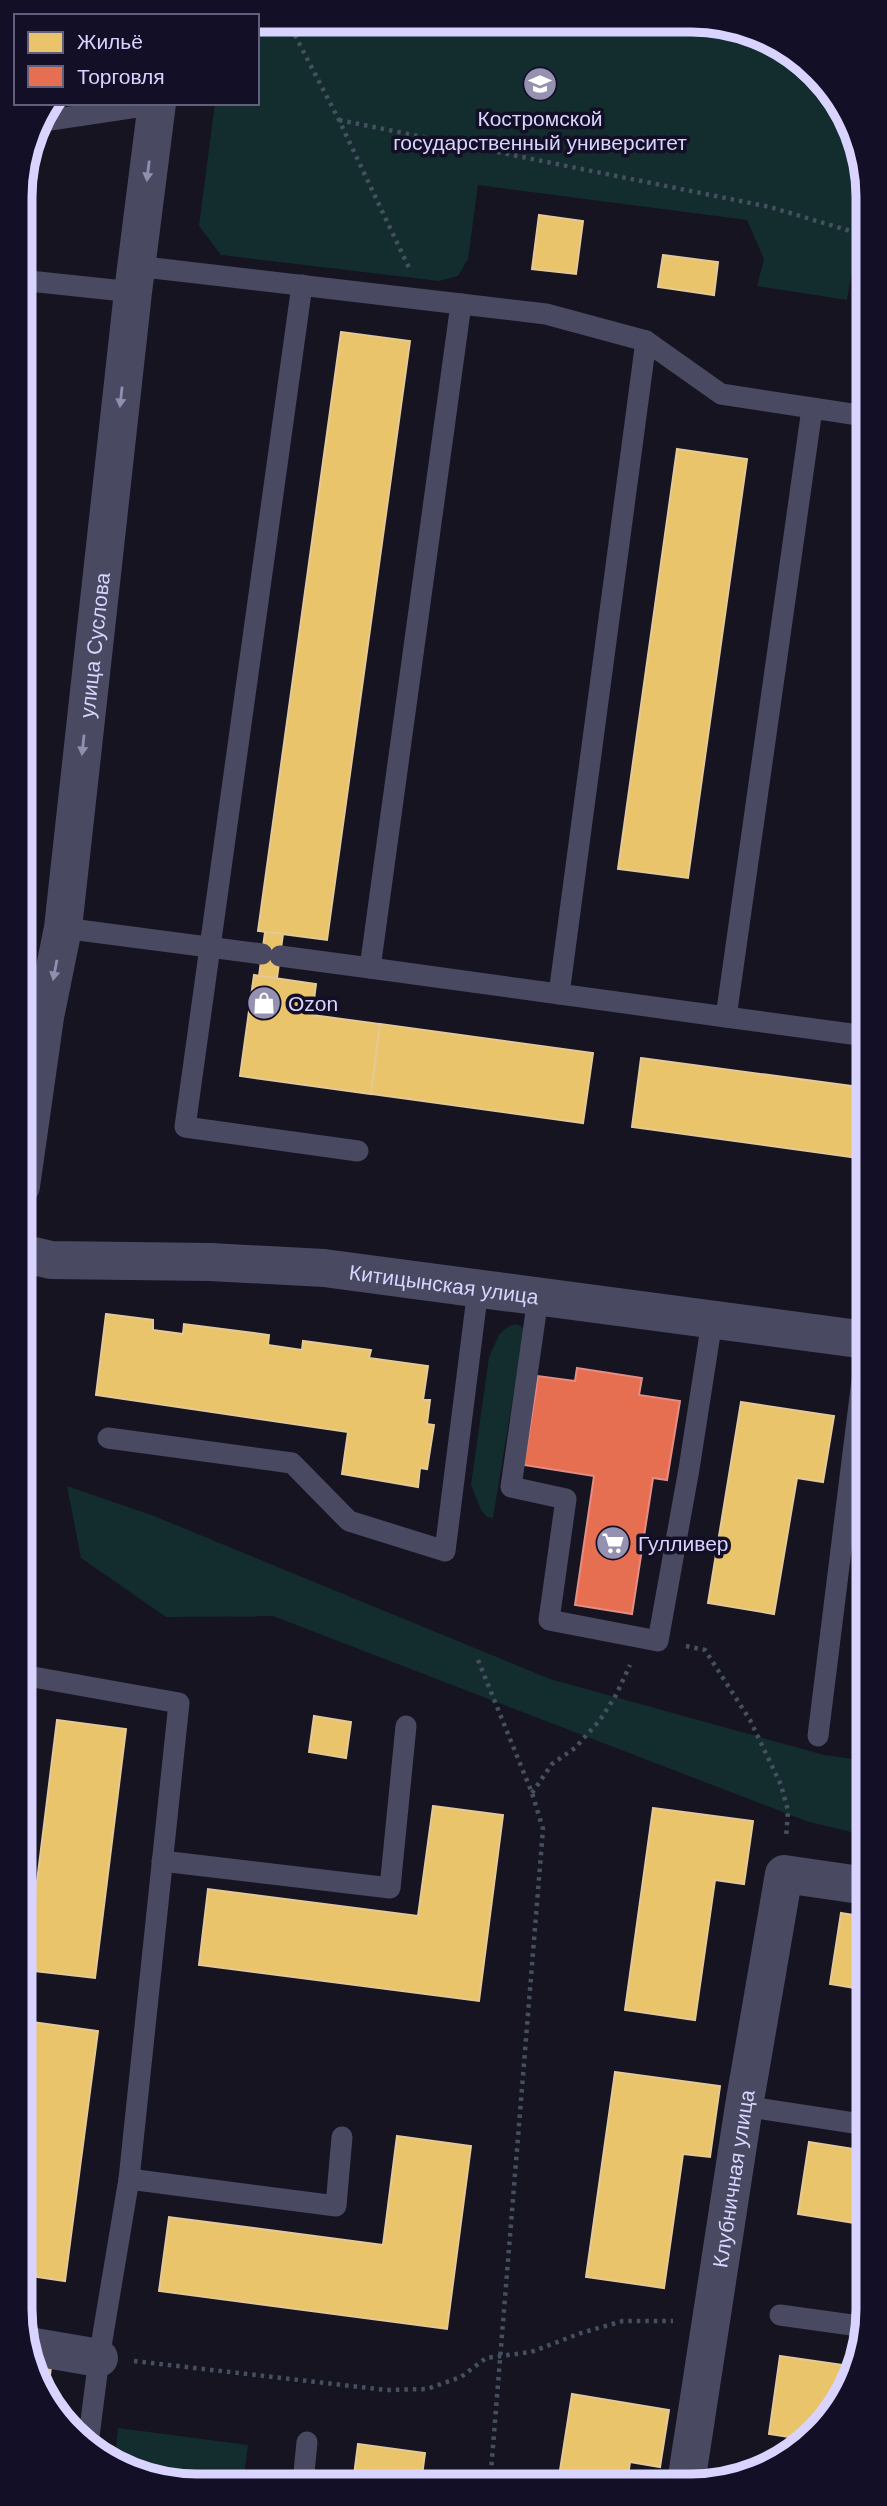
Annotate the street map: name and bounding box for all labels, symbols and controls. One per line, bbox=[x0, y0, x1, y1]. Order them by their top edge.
legend bbox=[14, 14, 259, 105]
text: Жильё bbox=[77, 30, 143, 53]
text: Торговля bbox=[77, 65, 165, 88]
school or university icon: Костромской государственный университет bbox=[521, 65, 559, 103]
place label: Костромской государственный университет bbox=[393, 107, 687, 154]
one-way arrow bbox=[143, 160, 154, 182]
one-way arrow bbox=[116, 386, 127, 408]
street label: улица Суслова bbox=[75, 571, 114, 719]
one-way arrow bbox=[78, 734, 89, 756]
one-way arrow bbox=[49, 959, 60, 981]
shop icon: Ozon bbox=[245, 984, 283, 1022]
place label: Ozon bbox=[288, 992, 338, 1015]
street label: Китицынская улица bbox=[348, 1260, 540, 1308]
supermarket icon: Гулливер bbox=[594, 1524, 632, 1562]
place label: Гулливер bbox=[638, 1532, 729, 1555]
street label: Клубничная улица bbox=[708, 2087, 758, 2269]

